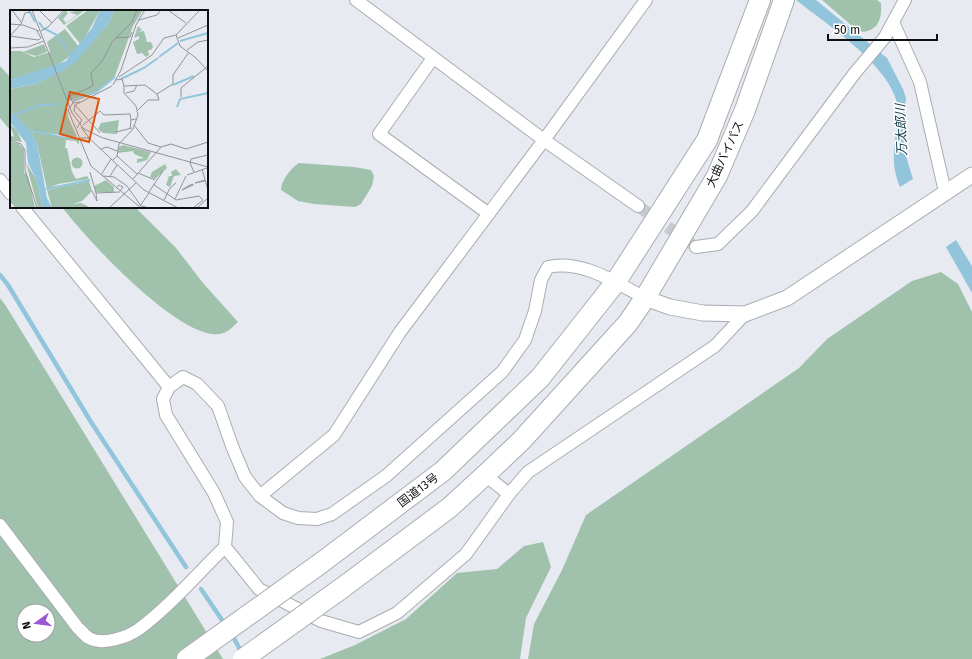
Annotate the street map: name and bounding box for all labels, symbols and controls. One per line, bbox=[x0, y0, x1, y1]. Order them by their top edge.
inset map bbox=[10, 10, 208, 208]
scale bar bbox=[828, 16, 937, 42]
text: 50 m bbox=[834, 23, 860, 37]
water label: 万太郎川 bbox=[893, 102, 909, 156]
street label: 大曲バイパス bbox=[703, 119, 747, 189]
street label: 国道13号 bbox=[395, 470, 441, 510]
north arrow bbox=[16, 603, 56, 643]
text: N bbox=[20, 620, 34, 630]

